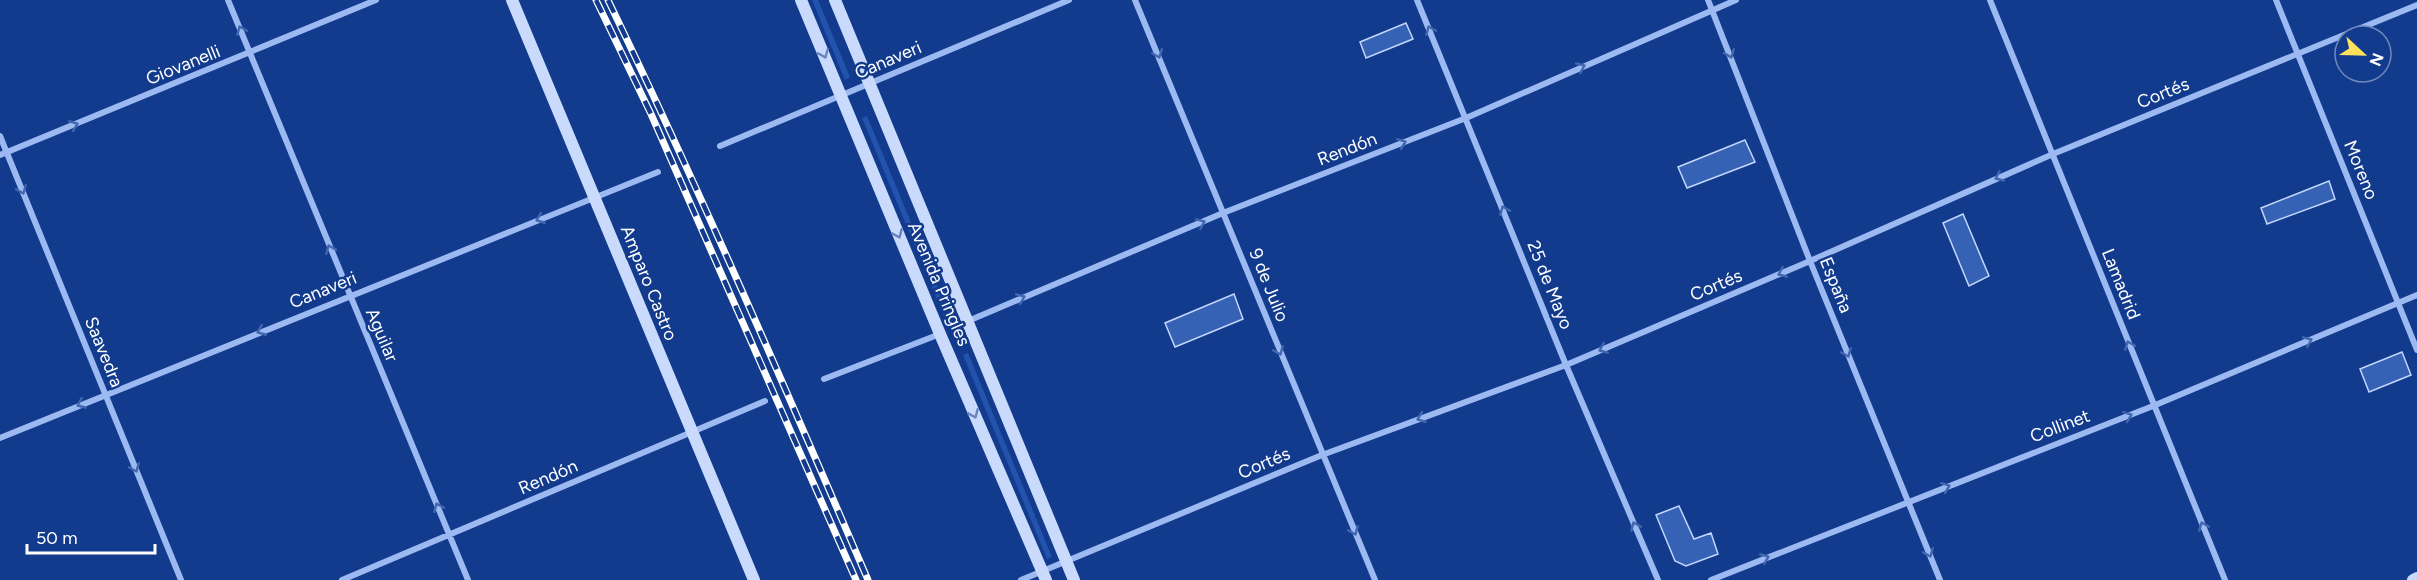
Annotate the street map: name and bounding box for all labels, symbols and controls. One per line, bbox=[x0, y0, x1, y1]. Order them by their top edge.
north arrow bbox=[2333, 24, 2393, 84]
one-way arrow bbox=[236, 25, 248, 36]
one-way arrow bbox=[1425, 25, 1437, 36]
street label: Canaveri bbox=[851, 36, 925, 84]
street label: Giovanelli bbox=[143, 40, 223, 90]
one-way arrow bbox=[817, 48, 829, 59]
one-way arrow bbox=[1151, 48, 1163, 59]
one-way arrow bbox=[1722, 49, 1735, 59]
text: N bbox=[2365, 50, 2388, 69]
one-way arrow bbox=[1575, 63, 1586, 75]
street label: Cortés bbox=[2134, 73, 2192, 113]
one-way arrow bbox=[67, 120, 78, 132]
street label: Rendón bbox=[1314, 128, 1380, 170]
street label: Moreno bbox=[2339, 137, 2383, 203]
one-way arrow bbox=[1396, 138, 1407, 150]
one-way arrow bbox=[1995, 170, 2006, 182]
one-way arrow bbox=[15, 184, 27, 195]
one-way arrow bbox=[1499, 206, 1511, 217]
one-way arrow bbox=[535, 211, 545, 224]
one-way arrow bbox=[1195, 218, 1206, 230]
street label: Avenida Pringles bbox=[903, 219, 975, 349]
street label: Amparo Castro bbox=[616, 222, 682, 344]
one-way arrow bbox=[891, 228, 903, 239]
street label: 25 de Mayo bbox=[1522, 237, 1578, 333]
one-way arrow bbox=[325, 245, 337, 256]
street label: 9 de Julio bbox=[1244, 245, 1294, 325]
street label: Lamadrid bbox=[2097, 245, 2145, 323]
street label: España bbox=[1815, 254, 1857, 316]
street label: Cortés bbox=[1687, 264, 1745, 306]
one-way arrow bbox=[1778, 266, 1789, 278]
street label: Canaveri bbox=[286, 267, 360, 313]
one-way arrow bbox=[1015, 293, 1026, 305]
street label: Aguilar bbox=[361, 305, 403, 365]
street label: Saavedra bbox=[80, 314, 128, 390]
one-way arrow bbox=[257, 324, 268, 336]
one-way arrow bbox=[2302, 336, 2313, 348]
one-way arrow bbox=[2124, 340, 2136, 351]
one-way arrow bbox=[1598, 342, 1609, 354]
one-way arrow bbox=[1272, 345, 1285, 356]
one-way arrow bbox=[1840, 347, 1852, 358]
one-way arrow bbox=[76, 397, 87, 409]
street label: Collinet bbox=[2027, 405, 2093, 447]
one-way arrow bbox=[967, 407, 979, 418]
one-way arrow bbox=[2122, 410, 2133, 423]
one-way arrow bbox=[1416, 411, 1427, 424]
street label: Cortés bbox=[1235, 442, 1293, 484]
street label: Rendón bbox=[515, 455, 581, 499]
one-way arrow bbox=[128, 462, 140, 473]
one-way arrow bbox=[1940, 482, 1951, 494]
one-way arrow bbox=[433, 502, 445, 513]
scale bar bbox=[27, 517, 154, 555]
one-way arrow bbox=[2198, 521, 2210, 532]
one-way arrow bbox=[1630, 522, 1642, 533]
one-way arrow bbox=[1347, 525, 1359, 536]
text: 50 m bbox=[36, 527, 78, 549]
one-way arrow bbox=[1922, 547, 1934, 558]
one-way arrow bbox=[1759, 553, 1770, 566]

